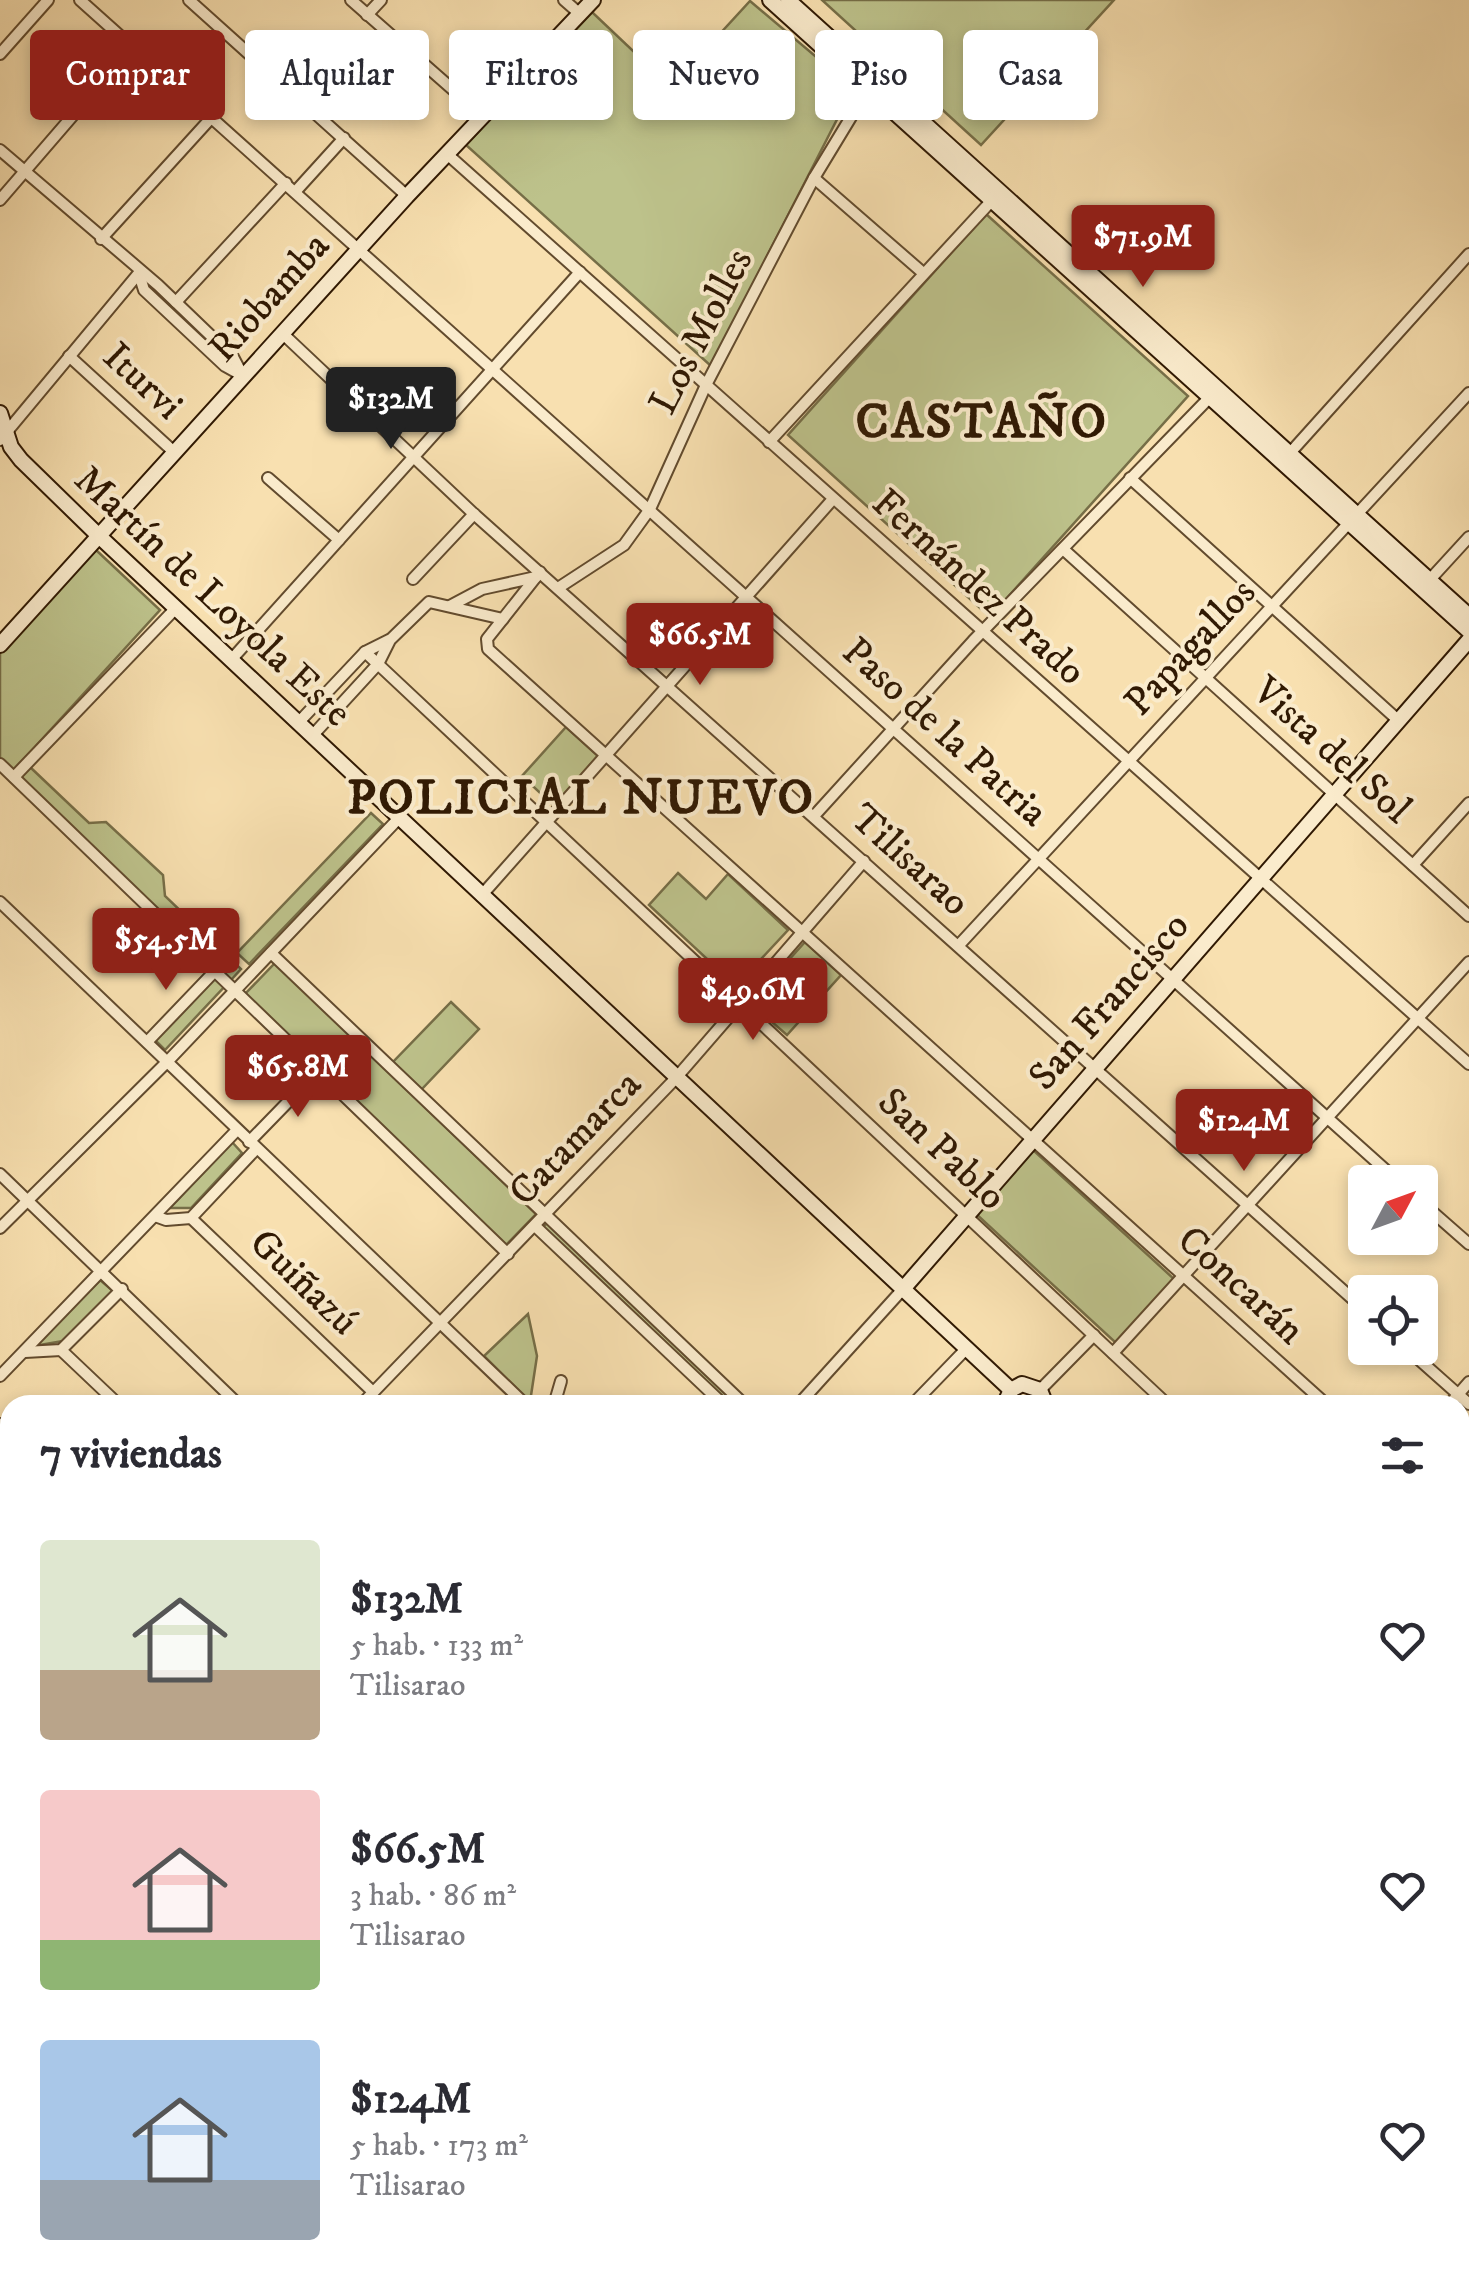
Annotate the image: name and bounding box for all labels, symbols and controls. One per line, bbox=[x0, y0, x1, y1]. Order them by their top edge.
chip: Comprar bbox=[30, 30, 225, 120]
chip: Alquilar bbox=[245, 30, 429, 120]
chip: Filtros bbox=[449, 30, 613, 120]
chip: Nuevo bbox=[633, 30, 795, 120]
chip: Piso bbox=[815, 30, 943, 120]
chip: Casa bbox=[963, 30, 1098, 120]
pin: $71.9M bbox=[1062, 205, 1224, 290]
text: $71.9M bbox=[1094, 217, 1192, 257]
street label: Riobamba bbox=[199, 223, 341, 373]
street label: Los Molles bbox=[639, 241, 765, 423]
street label: Iturvi bbox=[92, 333, 192, 431]
pin: $132M bbox=[321, 367, 461, 452]
text: $132M bbox=[348, 379, 434, 419]
district label: CASTAÑO bbox=[855, 391, 1109, 454]
street label: Martín de Loyola Este bbox=[63, 456, 361, 738]
street label: Fernández Prado bbox=[861, 479, 1095, 697]
street label: Papagallos bbox=[1115, 569, 1267, 727]
pin: $66.5M bbox=[619, 603, 781, 688]
text: $66.5M bbox=[648, 615, 752, 655]
street label: Paso de la Patria bbox=[831, 628, 1057, 838]
street label: Vista del Sol bbox=[1241, 666, 1421, 835]
district label: POLICIAL NUEVO bbox=[347, 767, 815, 830]
street label: Tilisarao bbox=[839, 794, 979, 928]
street label: San Francisco bbox=[1019, 902, 1201, 1102]
pin: $54.5M bbox=[85, 908, 247, 993]
text: $54.5M bbox=[114, 920, 218, 960]
pin: $49.6M bbox=[672, 958, 834, 1043]
text: $49.6M bbox=[700, 970, 806, 1010]
pin: $65.8M bbox=[217, 1035, 379, 1120]
text: $65.8M bbox=[247, 1047, 349, 1087]
street label: Catamarca bbox=[499, 1061, 653, 1217]
street label: San Pablo bbox=[866, 1078, 1016, 1222]
pin: $124M bbox=[1174, 1089, 1314, 1174]
text: $124M bbox=[1198, 1101, 1290, 1141]
north arrow bbox=[1348, 1165, 1438, 1255]
map controls bbox=[1348, 1165, 1438, 1365]
street label: Concarán bbox=[1166, 1216, 1314, 1356]
street label: Guiñazú bbox=[238, 1219, 368, 1347]
button: locate bbox=[1348, 1275, 1438, 1365]
icon: filters bbox=[1375, 1428, 1430, 1483]
text: 7 viviendas bbox=[40, 1429, 222, 1481]
text: $132M bbox=[350, 1574, 463, 1626]
icon: home bbox=[120, 1580, 240, 1700]
icon: heart bbox=[1375, 1613, 1430, 1668]
text: 5 hab. · 133 m² bbox=[350, 1626, 523, 1666]
text: Tilisarao bbox=[350, 1666, 466, 1706]
text: $66.5M bbox=[350, 1824, 485, 1876]
icon: home bbox=[120, 1830, 240, 1950]
icon: heart bbox=[1375, 1863, 1430, 1918]
text: 3 hab. · 86 m² bbox=[350, 1876, 516, 1916]
text: Tilisarao bbox=[350, 1916, 466, 1956]
text: $124M bbox=[350, 2074, 472, 2126]
icon: home bbox=[120, 2080, 240, 2200]
icon: heart bbox=[1375, 2113, 1430, 2168]
text: 5 hab. · 173 m² bbox=[350, 2126, 528, 2166]
text: Tilisarao bbox=[350, 2166, 466, 2206]

